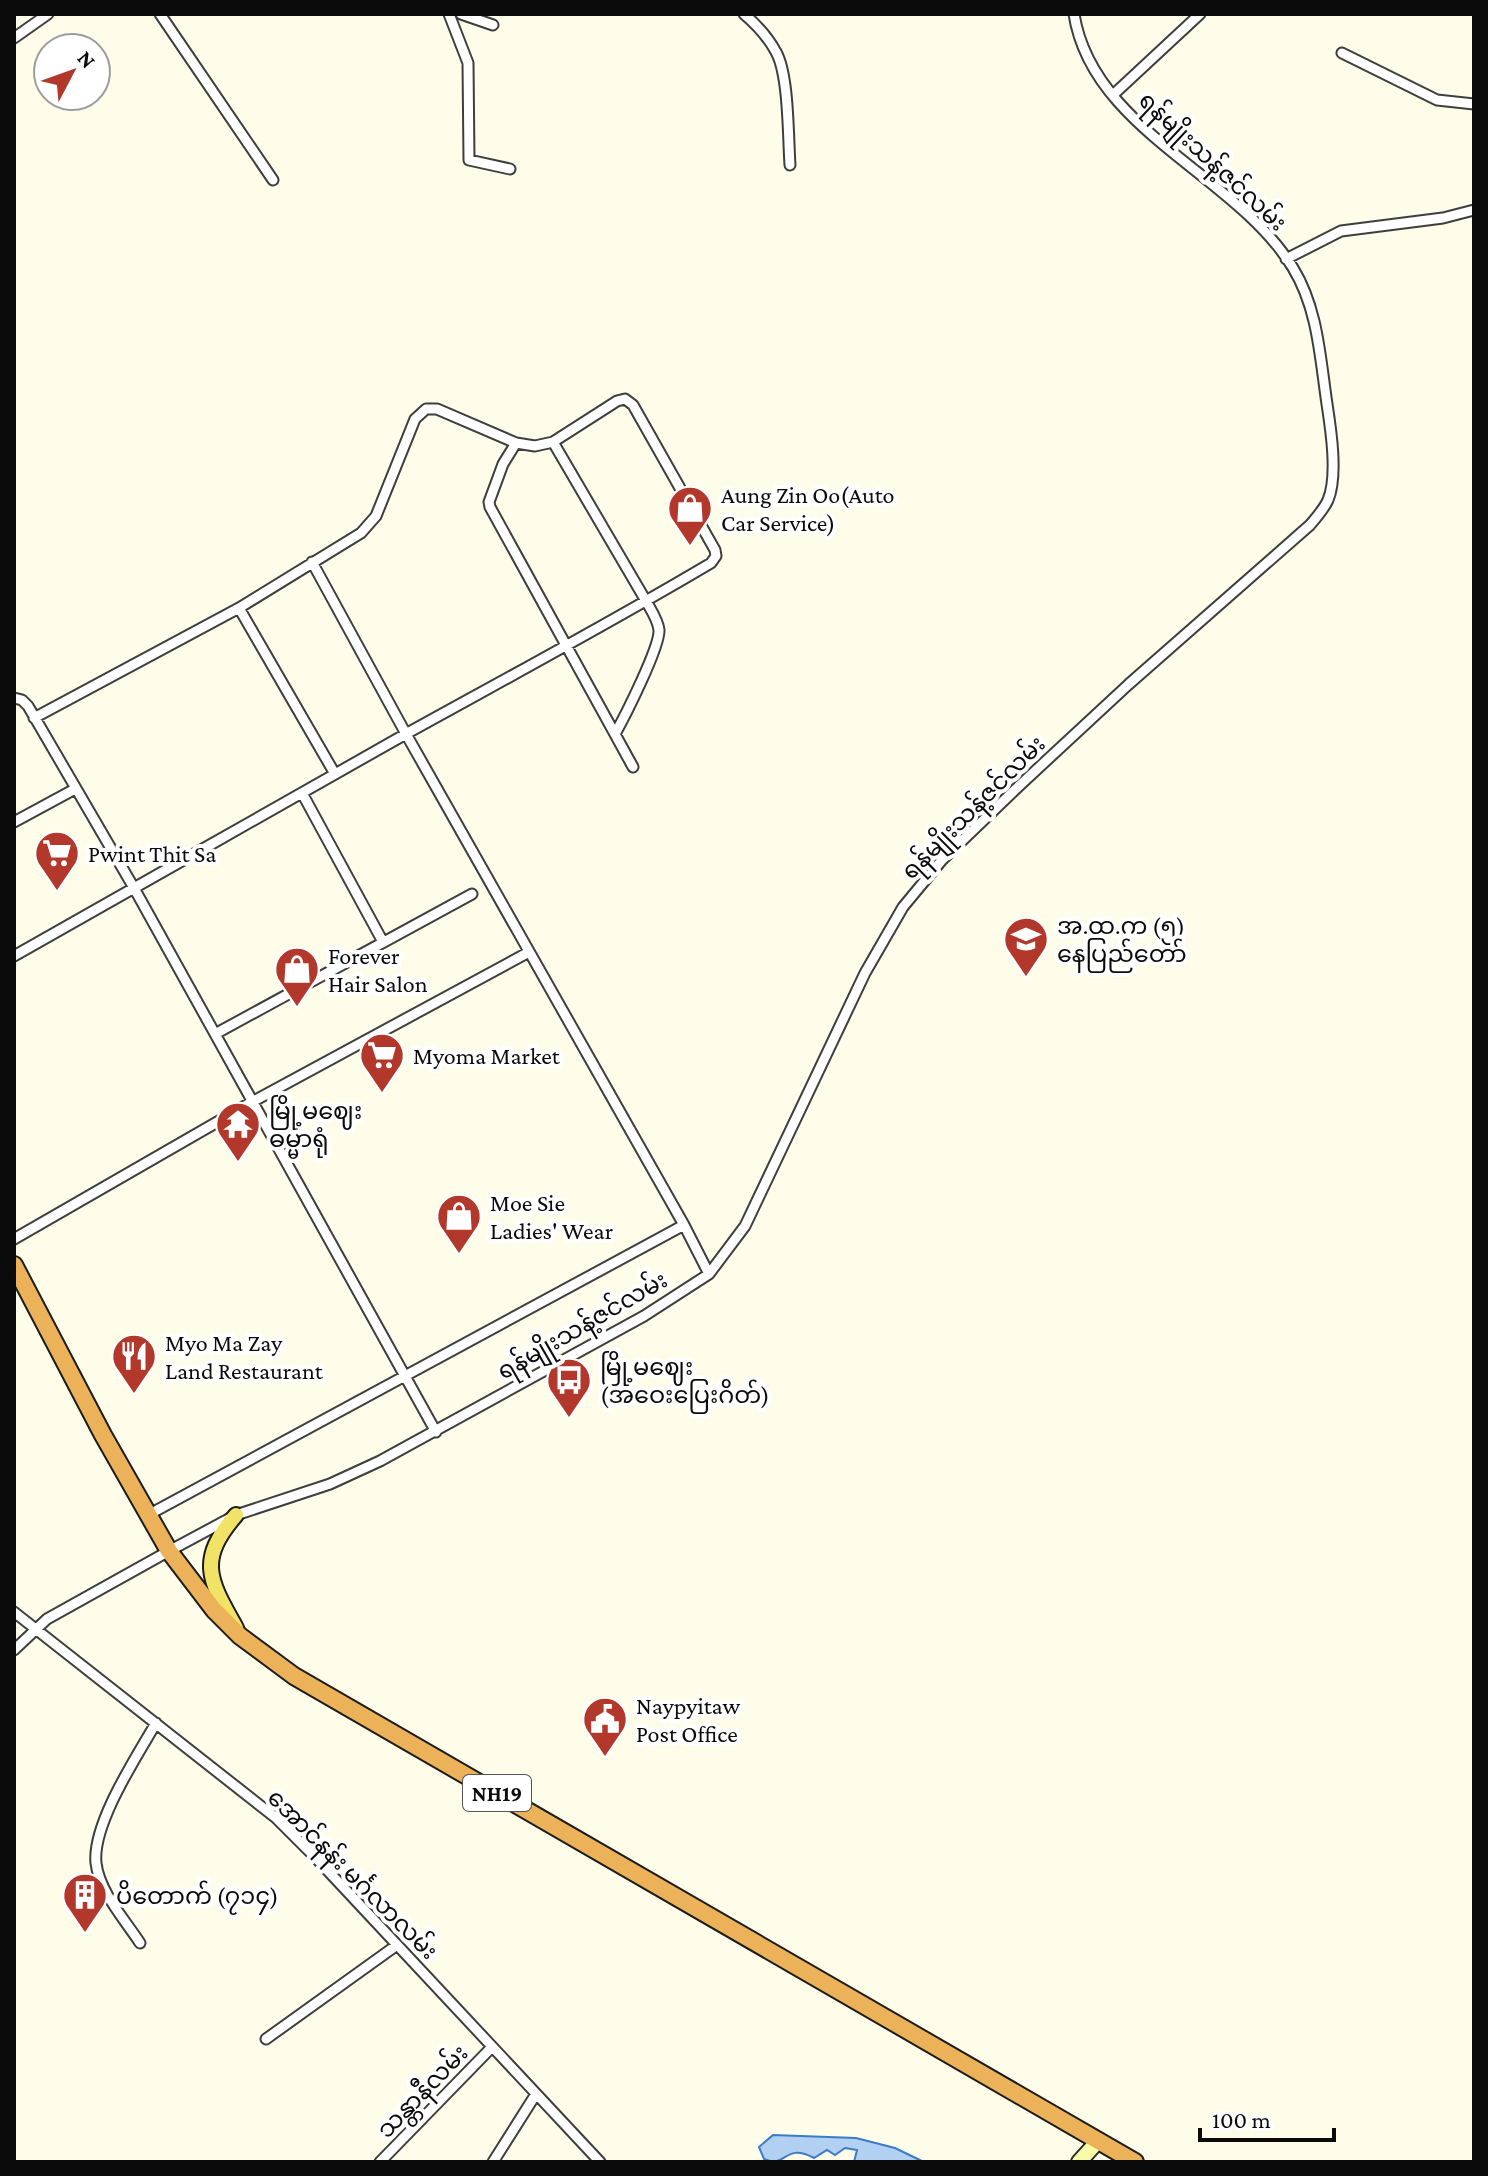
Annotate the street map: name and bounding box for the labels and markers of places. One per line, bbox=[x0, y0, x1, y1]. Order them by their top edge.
place label: Aung Zin Oo(Auto Car Service) bbox=[721, 481, 894, 537]
shop icon: Aung Zin Oo(Auto Car Service) bbox=[666, 484, 714, 547]
supermarket icon: Pwint Thit Sa bbox=[33, 829, 81, 892]
place label: Pwint Thit Sa bbox=[88, 840, 216, 867]
place label: အ.ထ.က (၅) နေပြည်တော် bbox=[1057, 912, 1187, 973]
school or university icon: အ.ထ.က (၅) နေပြည်တော် bbox=[1002, 915, 1050, 978]
place label: Forever Hair Salon bbox=[328, 942, 428, 997]
shop icon: Forever Hair Salon bbox=[273, 945, 321, 1008]
supermarket icon: Myoma Market bbox=[358, 1031, 406, 1094]
place label: Myoma Market bbox=[413, 1042, 561, 1069]
place label: မြို့မဈေး ဓမ္မာရုံ bbox=[269, 1095, 362, 1158]
temple icon: မြို့မဈေး ဓမ္မာရုံ bbox=[214, 1100, 262, 1163]
place label: Moe Sie Ladies' Wear bbox=[490, 1189, 614, 1244]
shop icon: Moe Sie Ladies' Wear bbox=[435, 1192, 483, 1255]
place label: Myo Ma Zay Land Restaurant bbox=[165, 1329, 324, 1384]
restaurant icon: Myo Ma Zay Land Restaurant bbox=[110, 1332, 158, 1395]
place label: မြို့မဈေး (အဝေးပြေးဂိတ်) bbox=[600, 1351, 770, 1414]
bus stop icon: မြို့မဈေး (အဝေးပြေးဂိတ်) bbox=[545, 1356, 593, 1419]
place label: Naypyitaw Post Office bbox=[636, 1692, 740, 1747]
public building icon: Naypyitaw Post Office bbox=[581, 1695, 629, 1758]
building icon: ပိတောက် (၇၁၄) bbox=[61, 1871, 109, 1934]
place label: ပိတောက် (၇၁၄) bbox=[116, 1880, 279, 1915]

